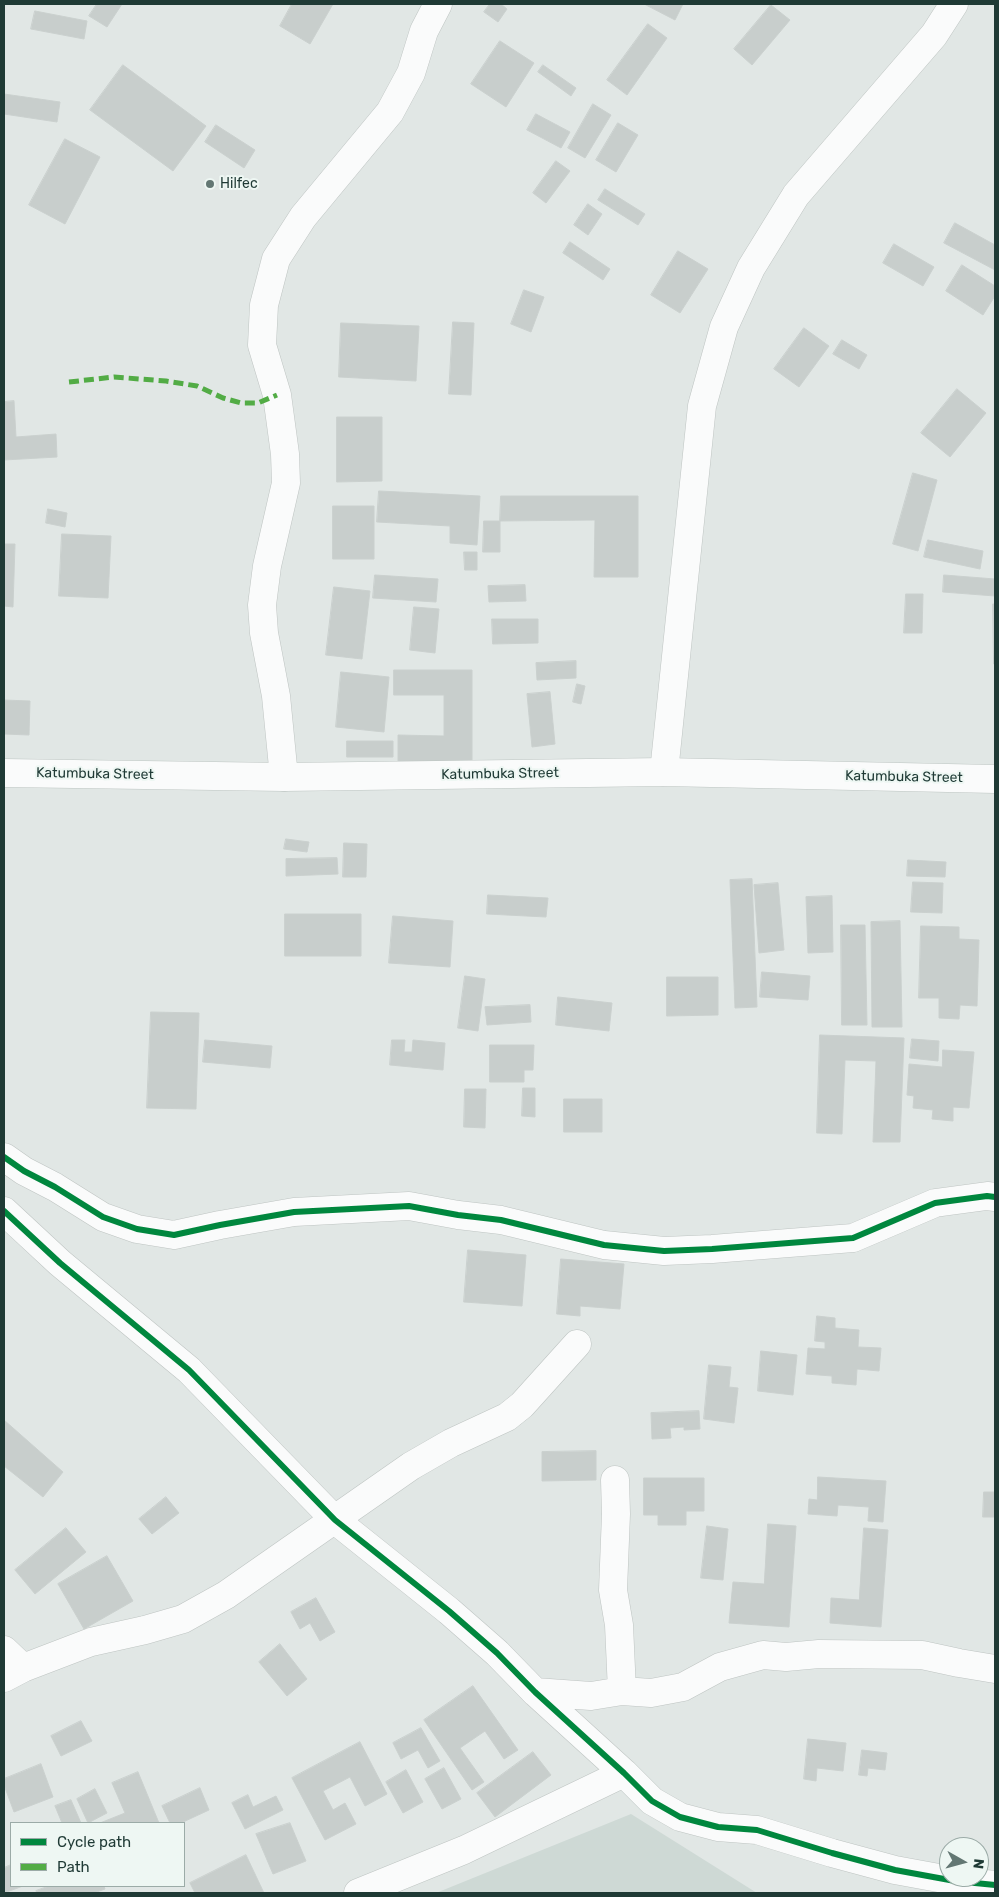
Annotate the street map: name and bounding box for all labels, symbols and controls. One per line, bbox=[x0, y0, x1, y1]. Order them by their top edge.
place label: Hilfec bbox=[220, 176, 258, 192]
marker: Hilfec bbox=[204, 178, 216, 190]
street label: Katumbuka Street bbox=[36, 765, 154, 783]
street label: Katumbuka Street bbox=[441, 765, 559, 783]
street label: Katumbuka Street bbox=[845, 768, 963, 786]
legend bbox=[10, 1822, 185, 1887]
text: Cycle path bbox=[57, 1833, 131, 1851]
north arrow bbox=[939, 1837, 989, 1887]
text: Path bbox=[57, 1858, 90, 1876]
text: N bbox=[969, 1858, 987, 1870]

